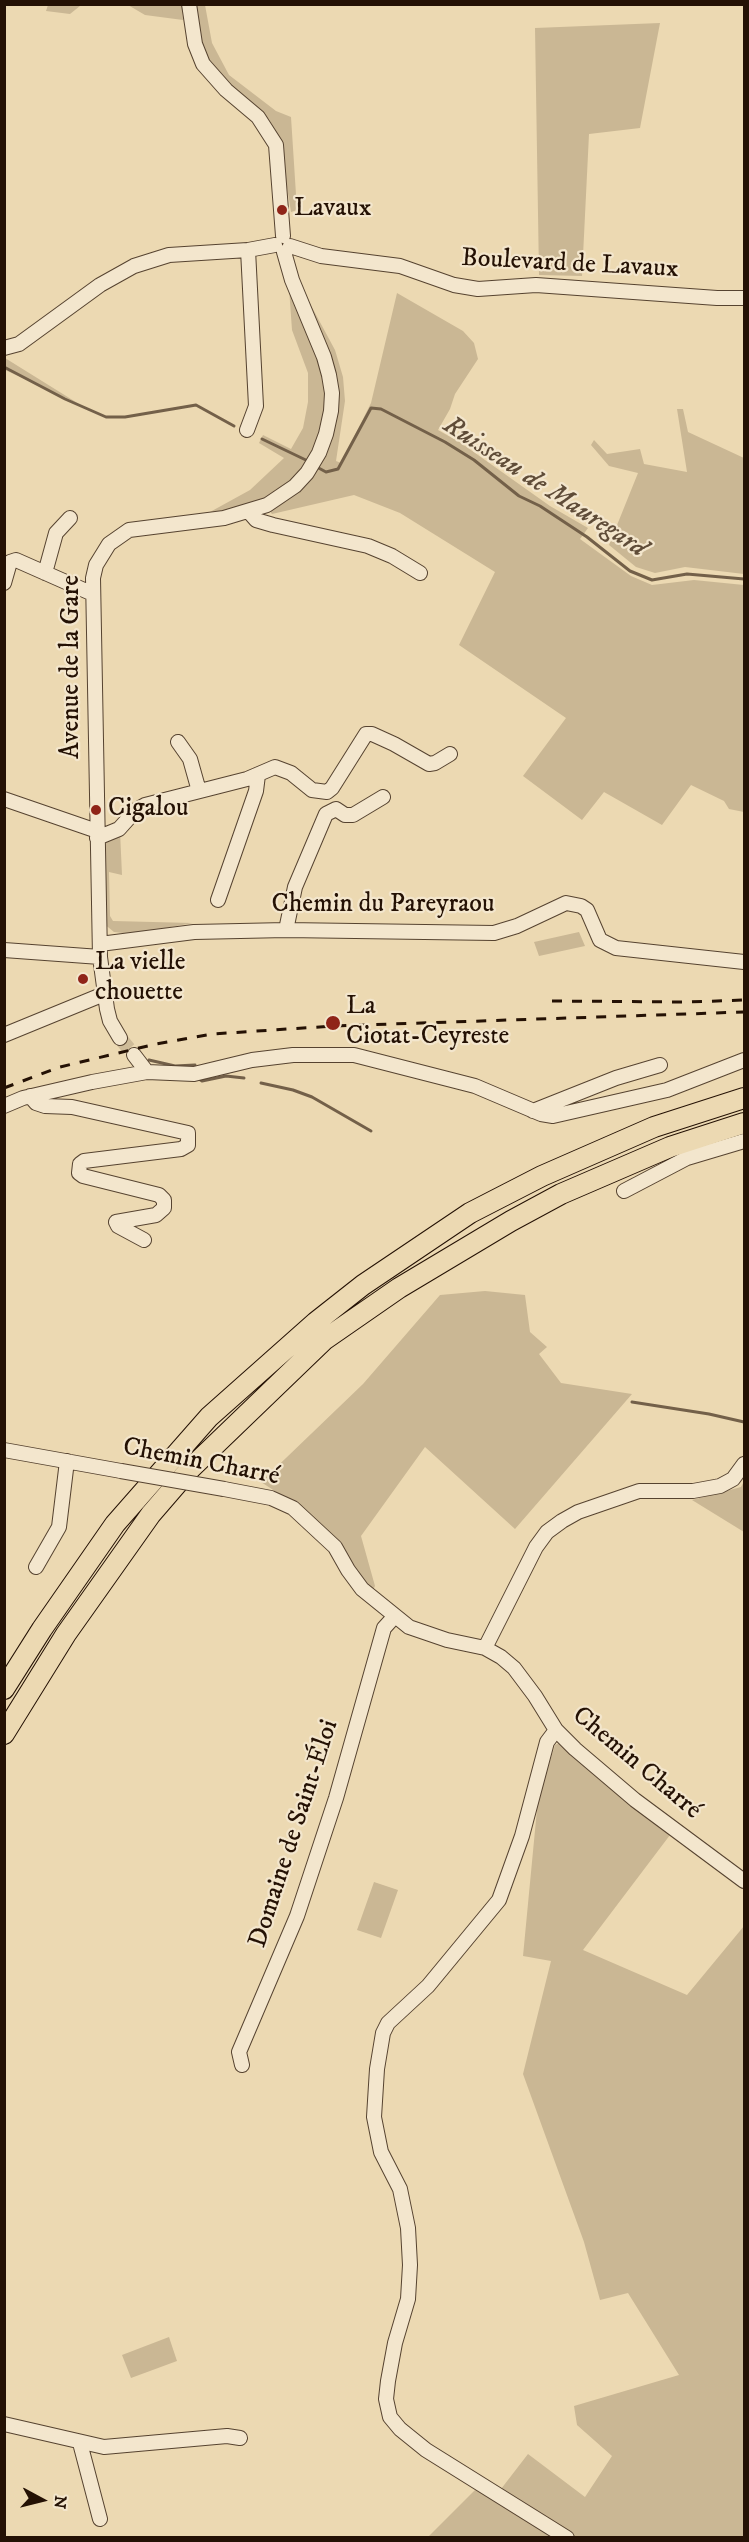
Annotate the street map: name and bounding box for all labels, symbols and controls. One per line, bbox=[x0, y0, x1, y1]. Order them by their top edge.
place label: Lavaux bbox=[294, 194, 372, 226]
marker: Lavaux bbox=[275, 203, 289, 217]
street label: Boulevard de Lavaux bbox=[461, 244, 679, 286]
water label: Ruisseau de Mauregard bbox=[436, 410, 652, 566]
street label: Avenue de la Gare bbox=[57, 575, 89, 759]
place label: Cigalou bbox=[108, 794, 189, 826]
marker: Cigalou bbox=[89, 803, 103, 817]
street label: Chemin du Pareyraou bbox=[272, 890, 494, 922]
place label: La vielle chouette bbox=[95, 948, 186, 1010]
marker: La vielle chouette bbox=[76, 972, 90, 986]
place label: La Ciotat-Ceyreste bbox=[346, 992, 509, 1054]
marker: La Ciotat-Ceyreste bbox=[324, 1014, 342, 1032]
street label: Chemin Charré bbox=[120, 1433, 282, 1493]
street label: Chemin Charré bbox=[565, 1701, 707, 1827]
street label: Domaine de Saint-Éloi bbox=[243, 1716, 347, 1952]
north arrow bbox=[12, 2470, 72, 2530]
text: N bbox=[49, 2494, 71, 2510]

